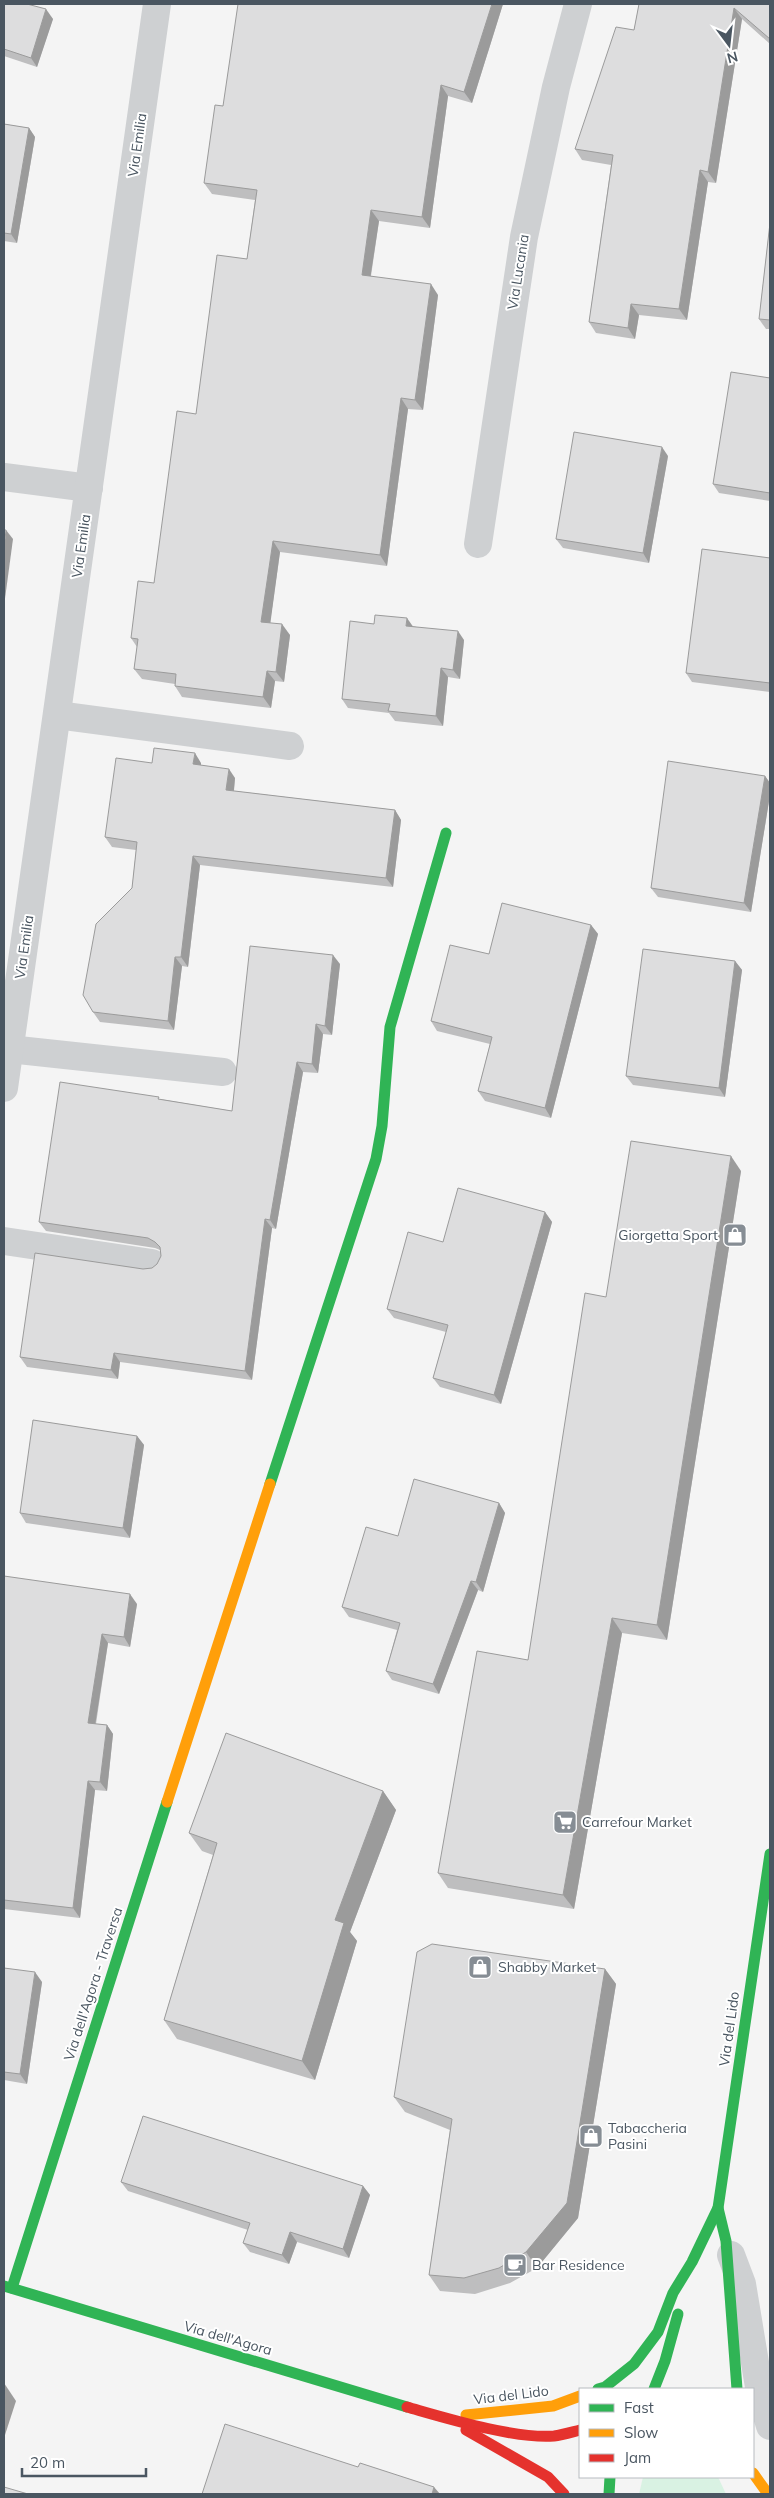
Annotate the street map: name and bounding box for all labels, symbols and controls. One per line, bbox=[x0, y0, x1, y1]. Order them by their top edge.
north arrow bbox=[704, 20, 754, 70]
text: N bbox=[725, 47, 740, 68]
street label: Via Emilia bbox=[124, 112, 150, 178]
street label: Via Lucania bbox=[503, 233, 533, 311]
street label: Via Emilia bbox=[68, 513, 94, 579]
street label: Via Emilia bbox=[11, 914, 37, 980]
shop icon: Giorgetta Sport bbox=[722, 1222, 748, 1248]
place label: Giorgetta Sport bbox=[618, 1226, 718, 1244]
supermarket icon: Carrefour Market bbox=[552, 1809, 578, 1835]
place label: Carrefour Market bbox=[582, 1813, 692, 1831]
street label: Via dell'Agora - Traversa bbox=[60, 1905, 126, 2063]
shop icon: Shabby Market bbox=[467, 1954, 493, 1980]
place label: Shabby Market bbox=[498, 1958, 596, 1976]
street label: Via del Lido bbox=[715, 1990, 743, 2068]
place label: Tabaccheria Pasini bbox=[608, 2119, 687, 2153]
shop icon: Tabaccheria Pasini bbox=[578, 2123, 604, 2149]
cafe icon: Bar Residence bbox=[502, 2252, 528, 2278]
place label: Bar Residence bbox=[532, 2256, 625, 2274]
street label: Via dell'Agora bbox=[182, 2317, 274, 2359]
street label: Via del Lido bbox=[472, 2381, 550, 2409]
legend bbox=[579, 2388, 754, 2478]
text: Fast bbox=[624, 2398, 654, 2417]
text: Slow bbox=[624, 2423, 658, 2442]
scale bar bbox=[22, 2446, 146, 2478]
text: Jam bbox=[624, 2448, 651, 2467]
text: 20 m bbox=[30, 2453, 65, 2472]

